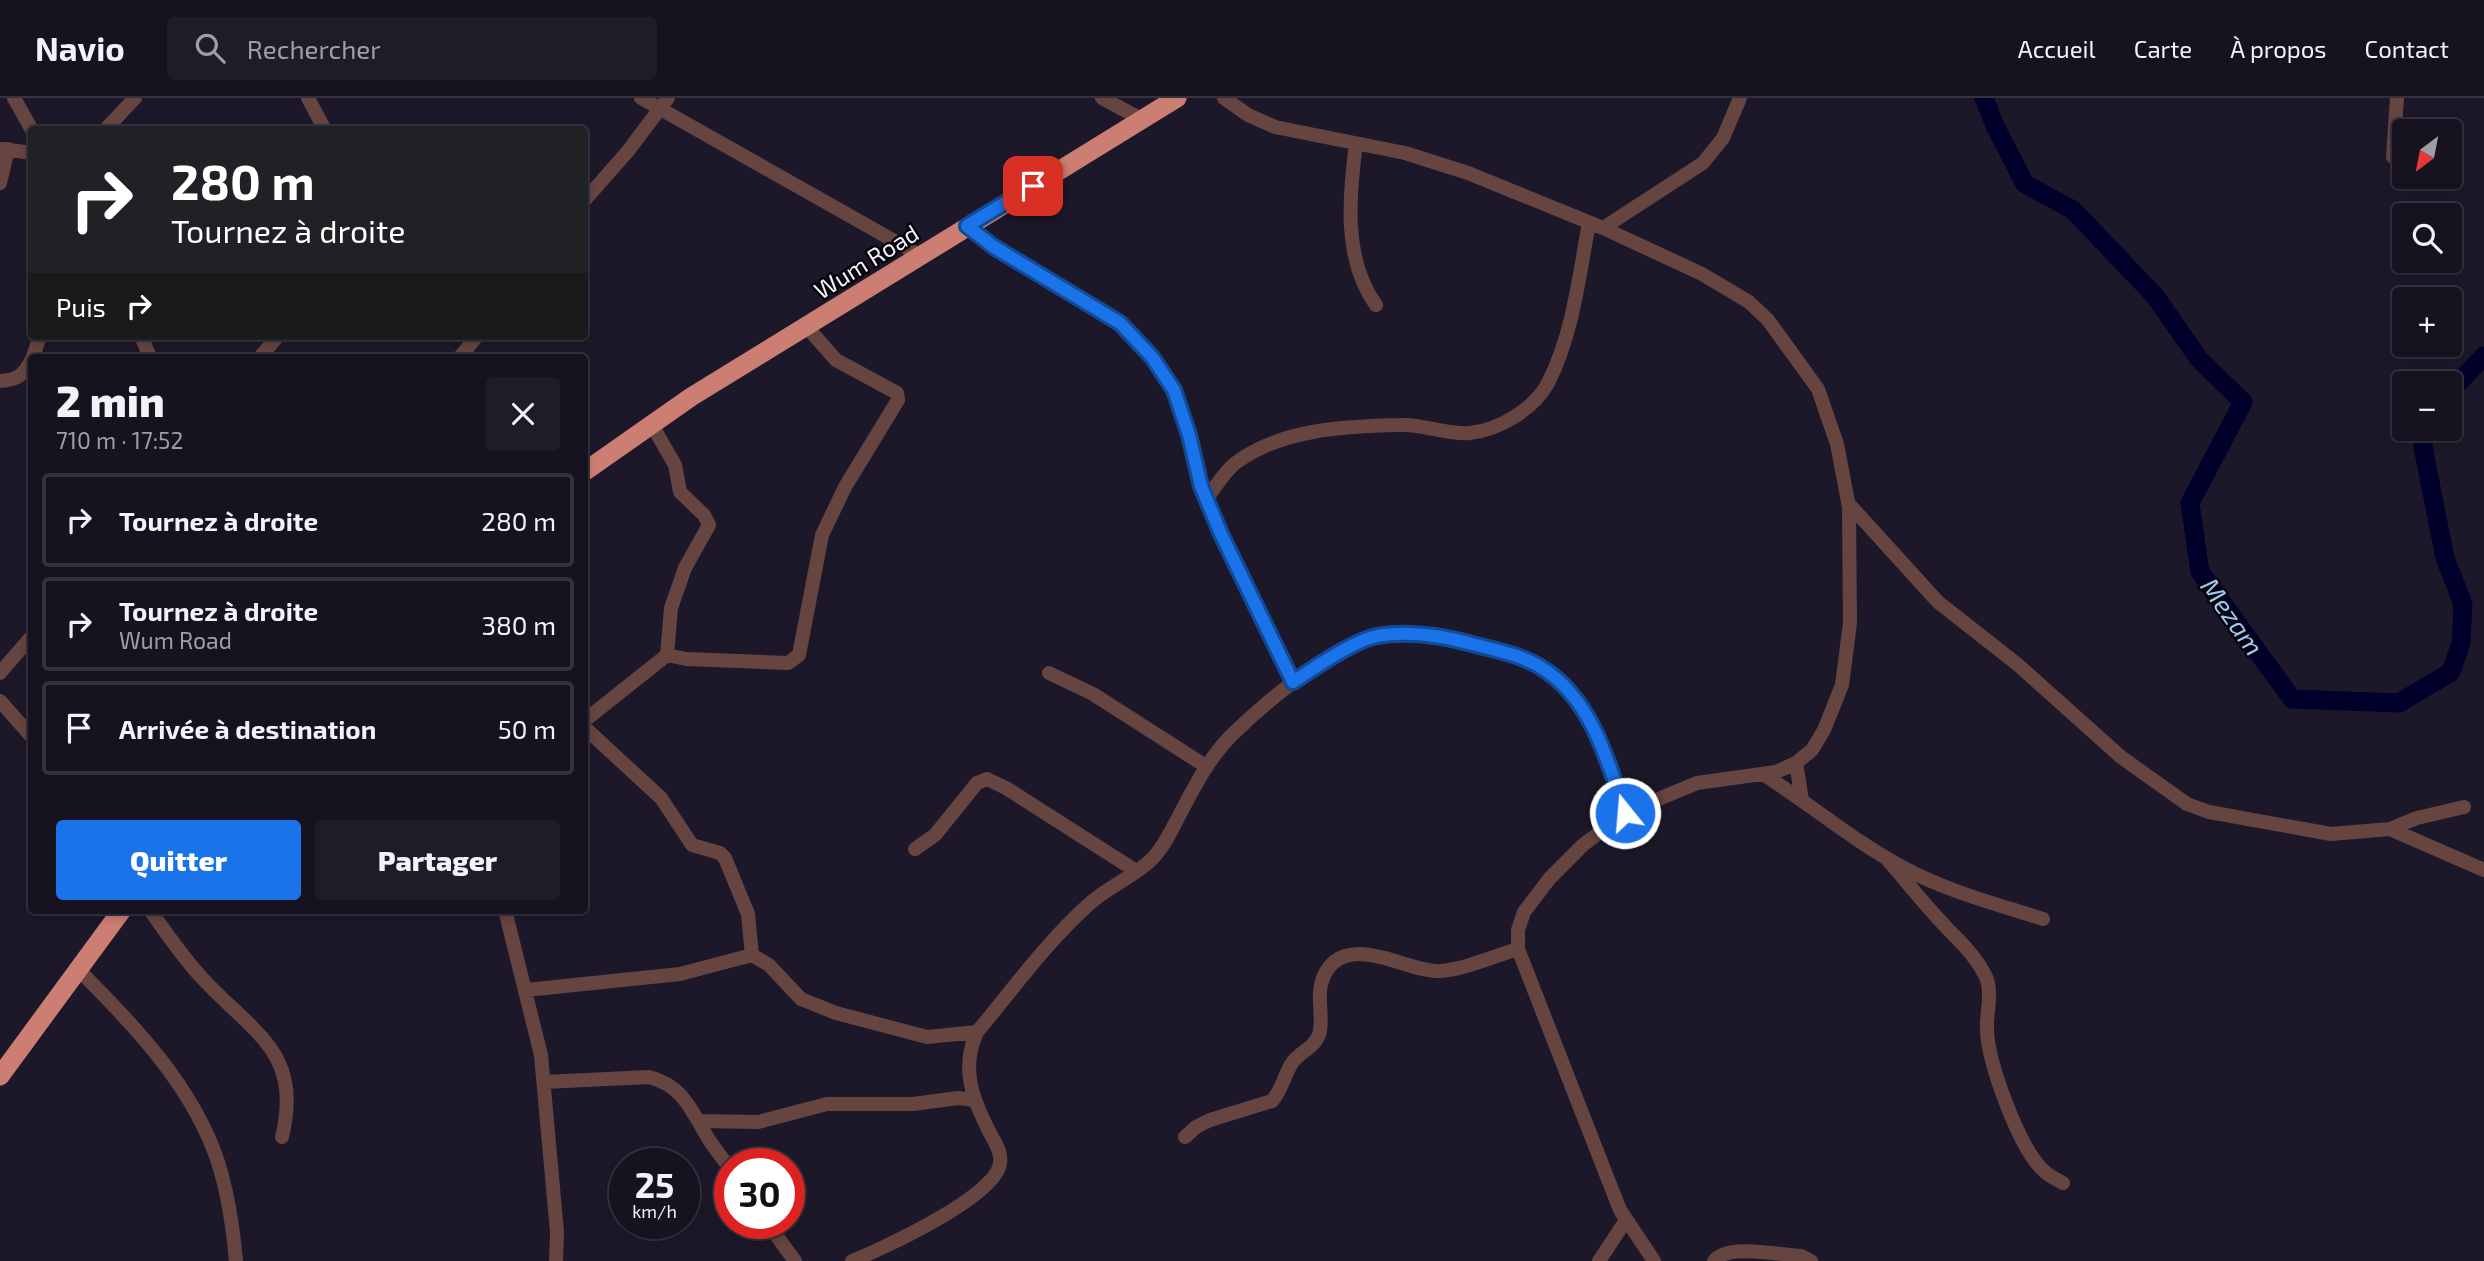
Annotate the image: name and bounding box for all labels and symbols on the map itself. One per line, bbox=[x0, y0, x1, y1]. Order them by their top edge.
north arrow bbox=[2392, 119, 2462, 189]
pin bbox=[1003, 156, 1063, 216]
street label: Wum Road bbox=[808, 217, 924, 305]
water label: Mezam bbox=[2195, 571, 2271, 661]
position arrow bbox=[1588, 776, 1662, 850]
speed limit sign: 30 bbox=[714, 1148, 805, 1239]

